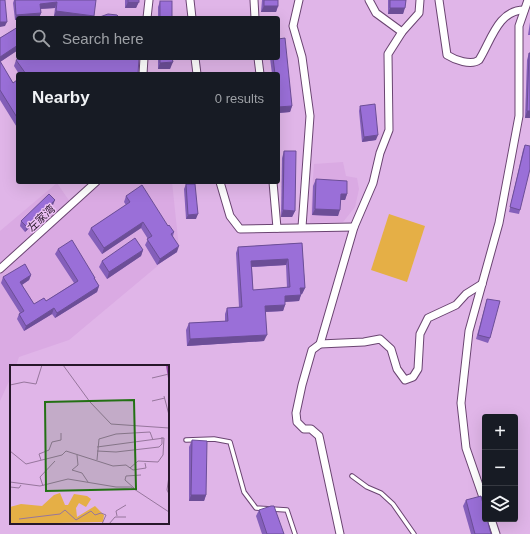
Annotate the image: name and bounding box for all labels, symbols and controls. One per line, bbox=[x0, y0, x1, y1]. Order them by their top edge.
search box bbox=[16, 16, 280, 60]
icon: search bbox=[30, 27, 52, 49]
text: Search here bbox=[62, 30, 144, 47]
text: Nearby bbox=[32, 88, 90, 107]
text: 0 results bbox=[215, 91, 264, 106]
street label: 左家湾 bbox=[25, 202, 57, 234]
inset map bbox=[10, 365, 169, 524]
map controls bbox=[482, 414, 518, 522]
button: + bbox=[482, 414, 518, 450]
button: − bbox=[482, 450, 518, 486]
button: layers bbox=[482, 486, 518, 522]

